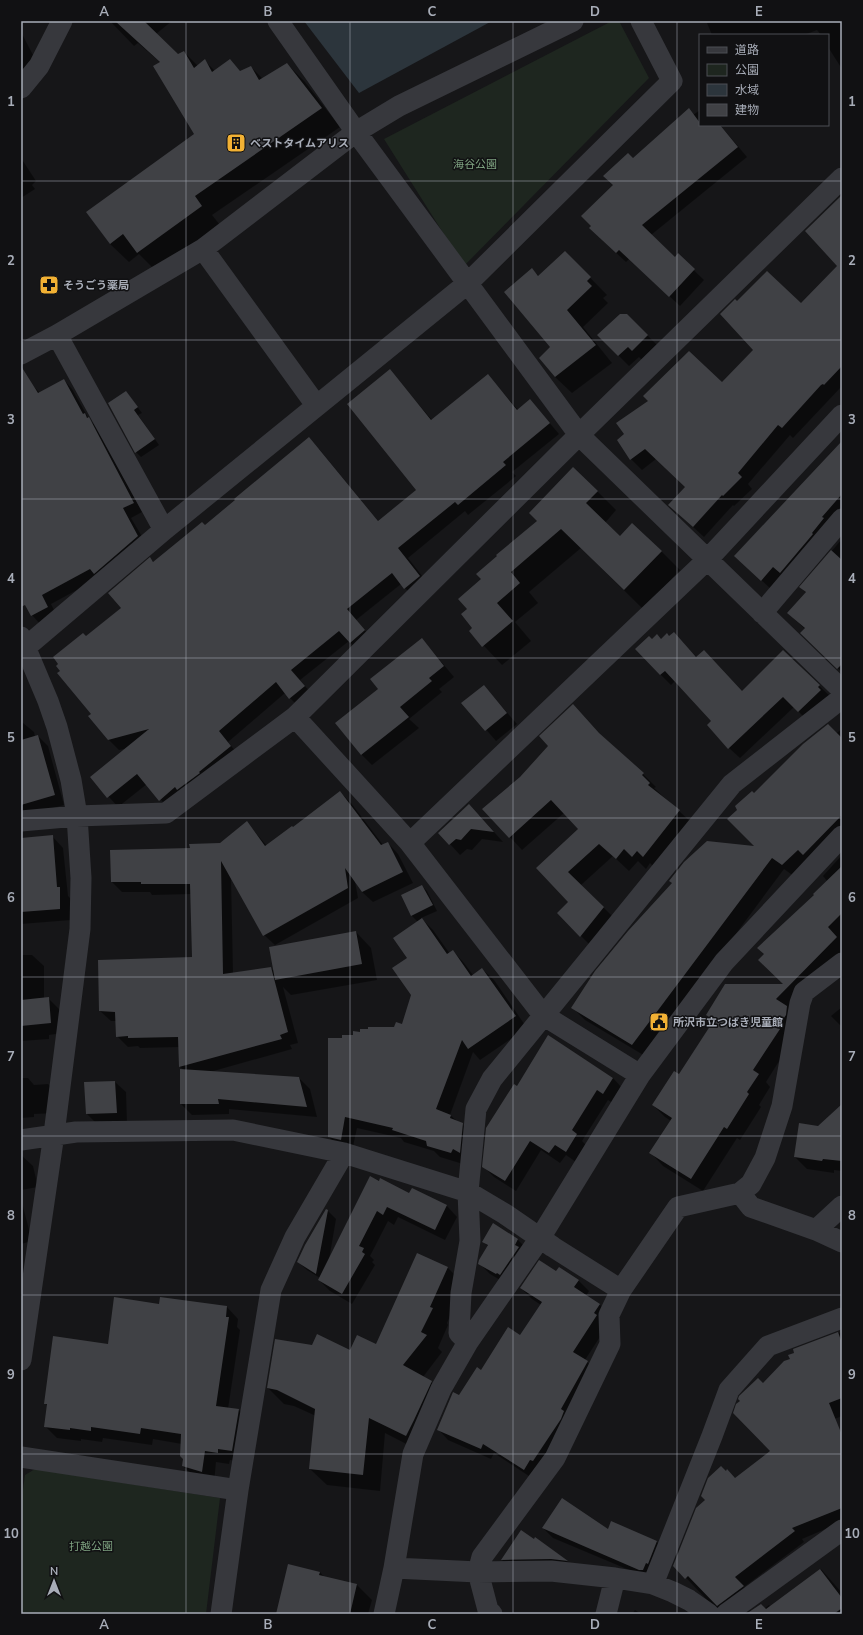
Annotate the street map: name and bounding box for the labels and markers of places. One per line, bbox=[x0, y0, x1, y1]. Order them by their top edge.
building icon: ベストタイムアリス bbox=[225, 132, 247, 154]
place label: ベストタイムアリス bbox=[250, 136, 349, 151]
pharmacy icon: そうごう薬局 bbox=[38, 274, 60, 296]
place label: そうごう薬局 bbox=[63, 278, 129, 293]
public building icon: 所沢市立つばき児童館 bbox=[648, 1011, 670, 1033]
place label: 所沢市立つばき児童館 bbox=[673, 1015, 783, 1030]

